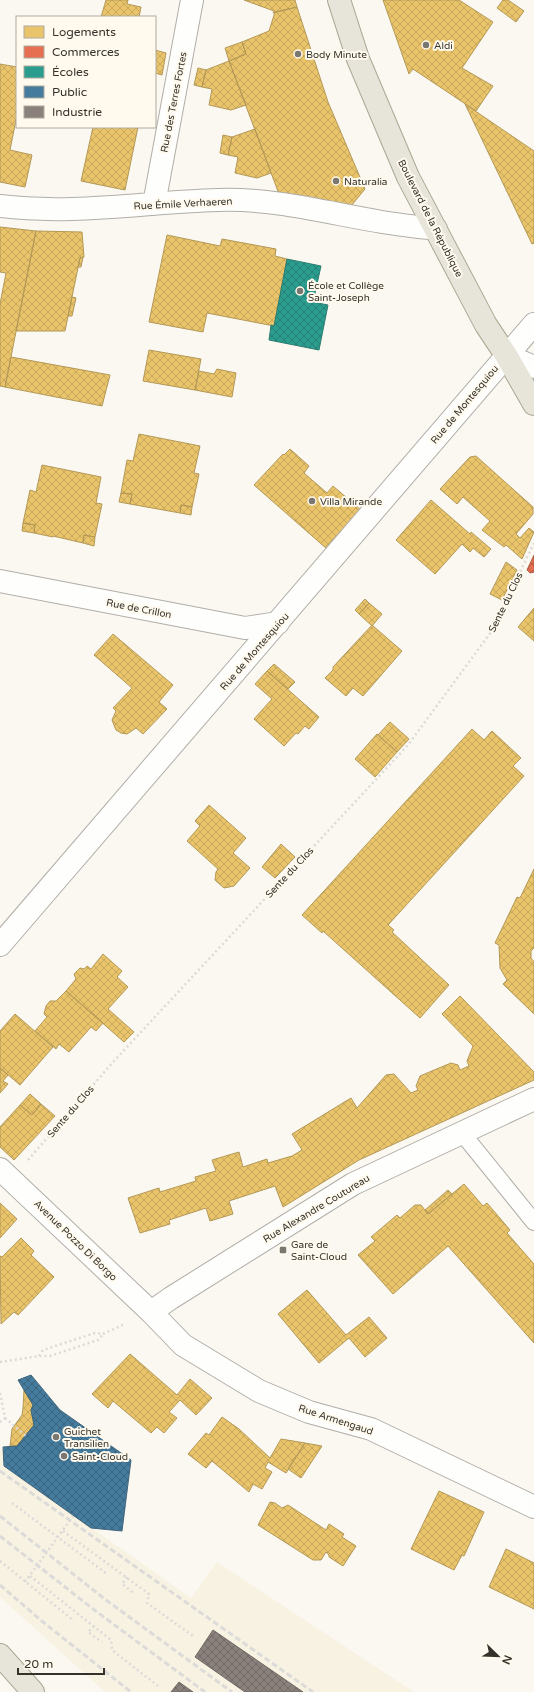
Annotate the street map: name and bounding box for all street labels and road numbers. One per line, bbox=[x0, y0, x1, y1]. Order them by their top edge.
street label: Rue des Terres Fortes bbox=[158, 51, 190, 154]
street label: Boulevard de la République bbox=[395, 158, 465, 280]
street label: Rue Émile Verhaeren bbox=[133, 195, 233, 213]
street label: Rue de Montesquiou bbox=[428, 363, 501, 446]
street label: Sente du Clos bbox=[486, 570, 526, 634]
street label: Rue de Crillon bbox=[105, 597, 173, 621]
street label: Rue de Montesquiou bbox=[218, 610, 292, 693]
street label: Sente du Clos bbox=[263, 845, 316, 901]
street label: Sente du Clos bbox=[45, 1083, 97, 1140]
street label: Rue Alexandre Coutureau bbox=[261, 1172, 372, 1245]
street label: Avenue Pozzo Di Borgo bbox=[31, 1198, 119, 1284]
street label: Rue Armengaud bbox=[297, 1402, 375, 1438]

